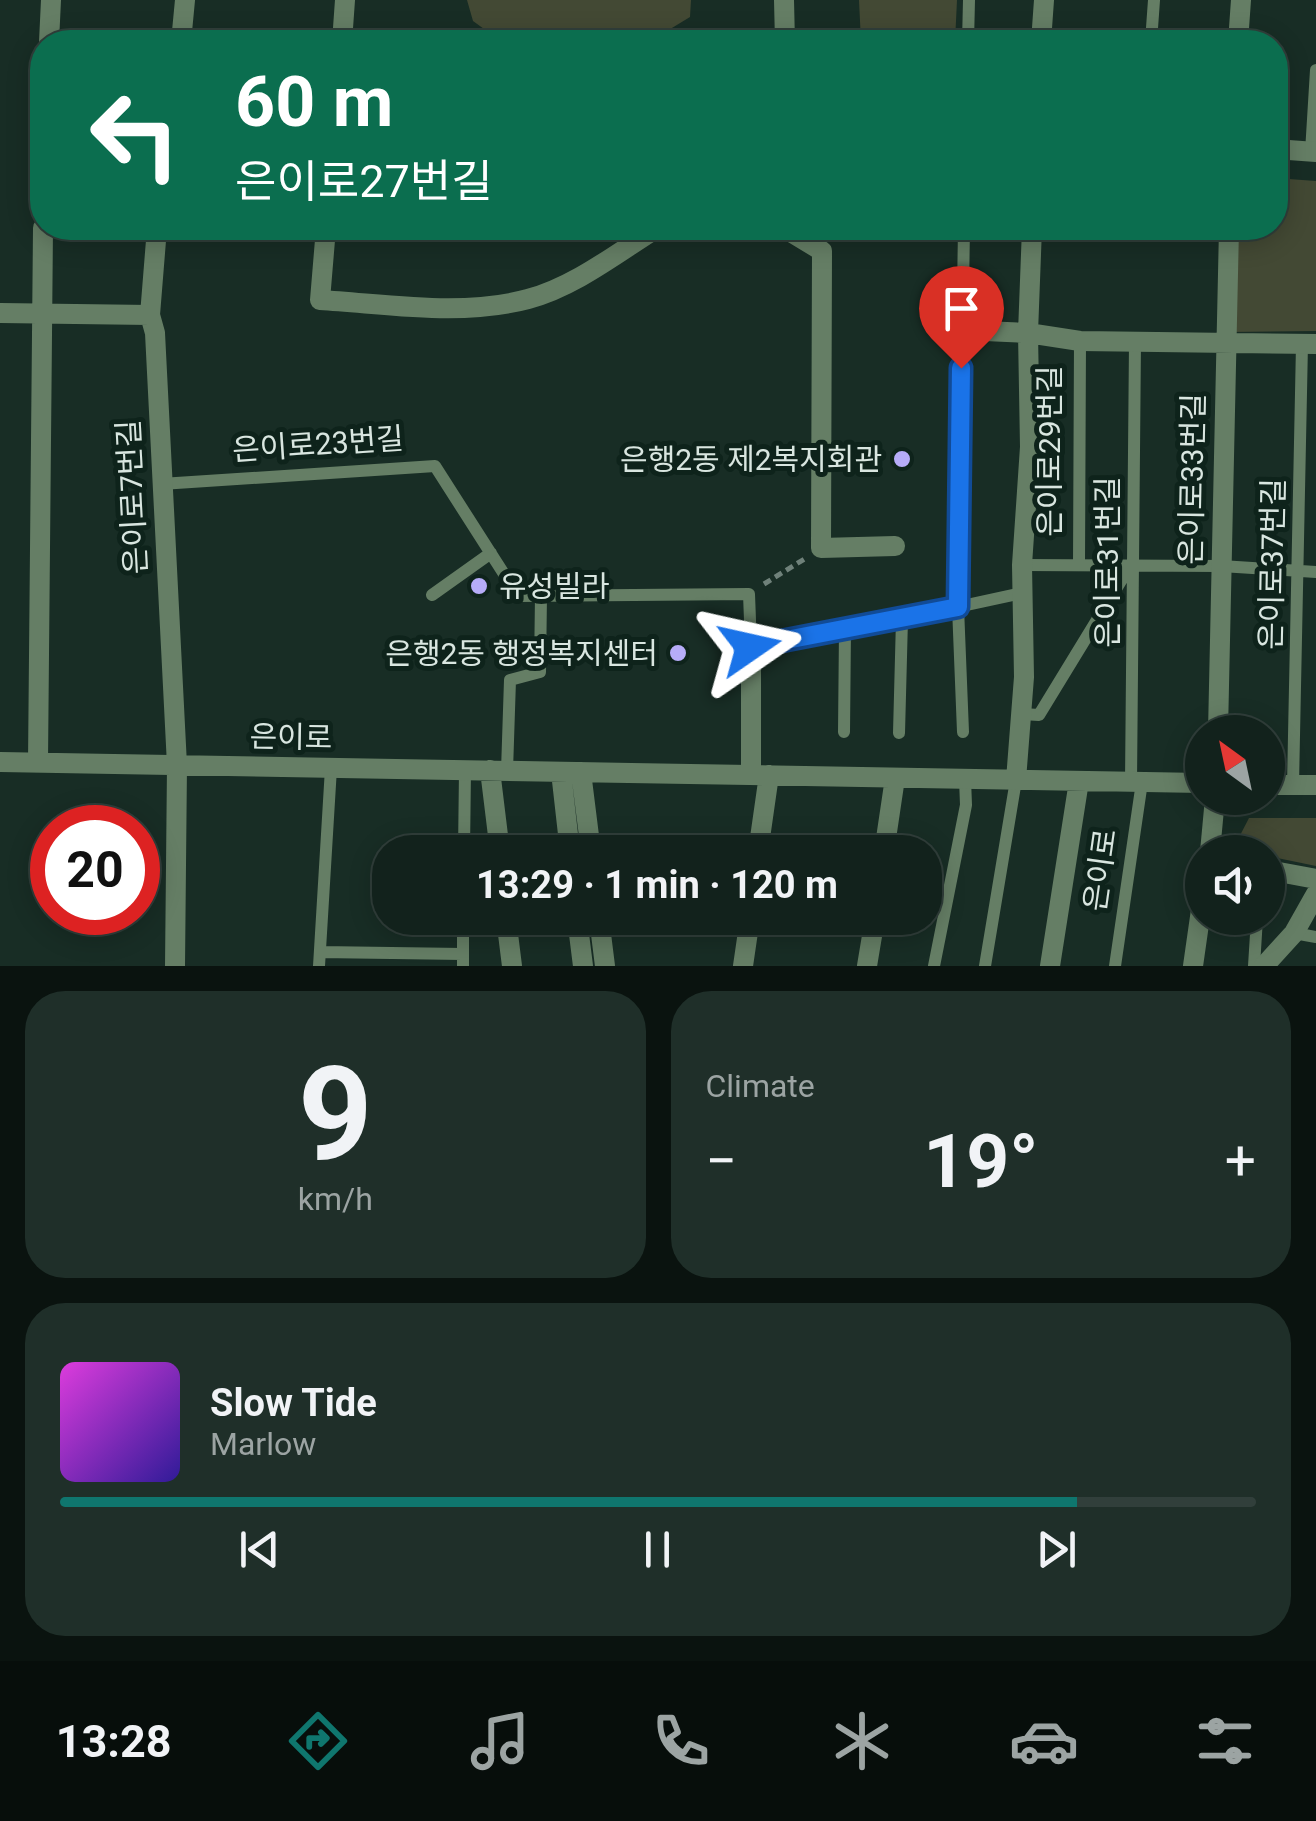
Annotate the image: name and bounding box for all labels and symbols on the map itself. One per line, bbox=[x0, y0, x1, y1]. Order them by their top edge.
pin bbox=[919, 266, 1004, 369]
street label: 은이로29번길 bbox=[1032, 365, 1067, 537]
street label: 은이로33번길 bbox=[1173, 393, 1211, 565]
street label: 은이로7번길 bbox=[110, 419, 154, 575]
street label: 은이로23번길 bbox=[231, 421, 405, 467]
place label: 은행2동 제2복지회관 bbox=[620, 442, 882, 477]
marker: 은행2동 제2복지회관 bbox=[891, 448, 913, 470]
street label: 은이로31번길 bbox=[1090, 476, 1125, 648]
street label: 은이로37번길 bbox=[1253, 478, 1291, 650]
place label: 유성빌라 bbox=[499, 569, 610, 604]
marker: 유성빌라 bbox=[468, 575, 490, 597]
position arrow bbox=[698, 595, 802, 699]
place label: 은행2동 행정복지센터 bbox=[385, 636, 658, 671]
marker: 은행2동 행정복지센터 bbox=[667, 642, 689, 664]
north arrow bbox=[1185, 715, 1285, 815]
street label: 은이로 bbox=[249, 719, 333, 755]
speed limit sign: 20 bbox=[30, 805, 160, 935]
street label: 은이로 bbox=[1077, 827, 1123, 913]

